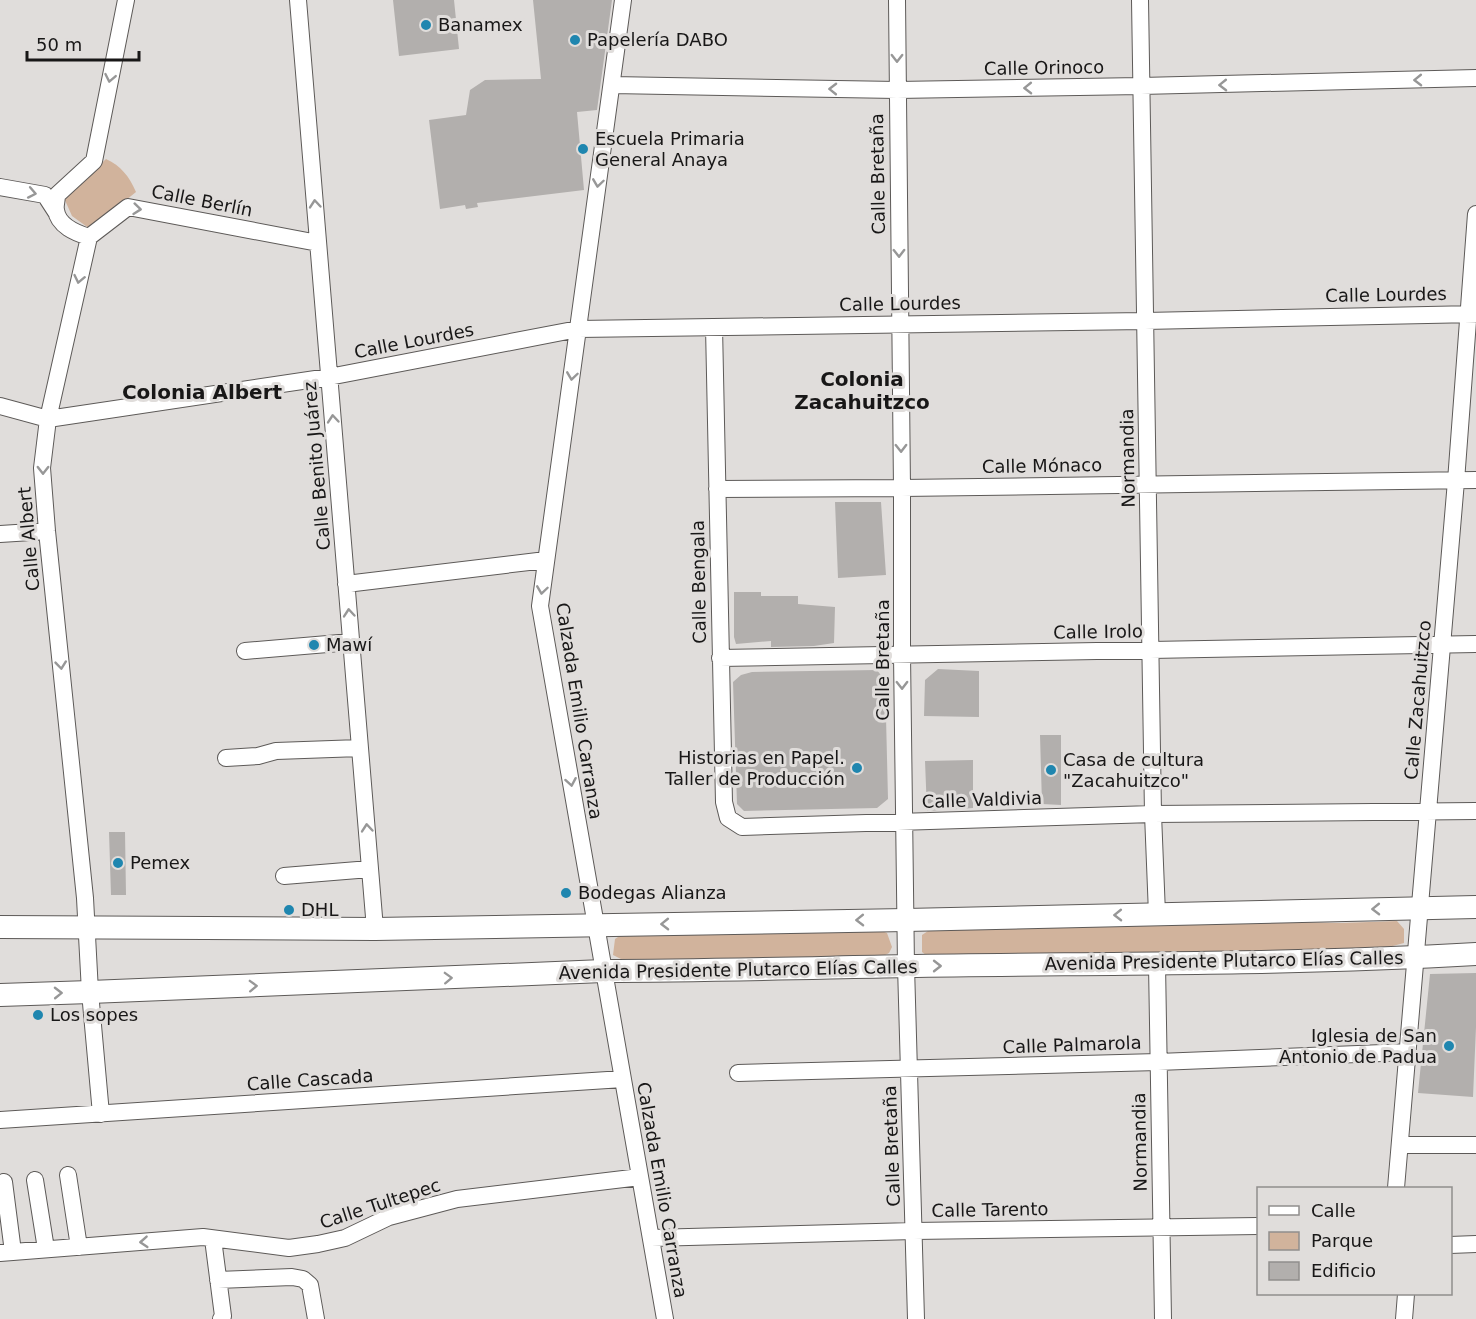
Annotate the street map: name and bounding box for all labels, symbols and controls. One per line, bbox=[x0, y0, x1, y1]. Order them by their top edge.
place label: Banamex bbox=[438, 14, 523, 35]
marker: Banamex bbox=[419, 18, 433, 32]
scale bar bbox=[27, 24, 140, 62]
place label: Papelería DABO bbox=[587, 29, 728, 50]
marker: Papelería DABO bbox=[568, 33, 582, 47]
text: 50 m bbox=[36, 34, 82, 55]
one-way arrow bbox=[891, 54, 903, 63]
street label: Calle Orinoco bbox=[984, 56, 1104, 79]
one-way arrow bbox=[104, 73, 117, 83]
one-way arrow bbox=[1413, 74, 1422, 86]
one-way arrow bbox=[1218, 78, 1227, 91]
one-way arrow bbox=[1023, 82, 1032, 94]
one-way arrow bbox=[828, 83, 837, 95]
street label: Calle Bretaña bbox=[866, 113, 889, 235]
place label: Escuela Primaria General Anaya bbox=[595, 128, 745, 170]
marker: Escuela Primaria General Anaya bbox=[576, 142, 590, 156]
one-way arrow bbox=[593, 178, 605, 187]
street label: Calle Berlín bbox=[150, 180, 254, 221]
one-way arrow bbox=[27, 186, 37, 199]
one-way arrow bbox=[309, 199, 322, 208]
one-way arrow bbox=[132, 202, 141, 215]
one-way arrow bbox=[893, 249, 905, 258]
one-way arrow bbox=[74, 274, 87, 284]
street label: Calle Lourdes bbox=[1325, 283, 1447, 306]
street label: Calle Lourdes bbox=[839, 292, 961, 315]
street label: Calle Lourdes bbox=[352, 319, 476, 362]
district label: Colonia Zacahuitzco bbox=[794, 367, 930, 414]
one-way arrow bbox=[566, 371, 578, 381]
district label: Colonia Albert bbox=[122, 380, 283, 404]
street label: Calle Benito Juárez bbox=[299, 381, 334, 551]
street label: Normandia bbox=[1116, 408, 1139, 508]
one-way arrow bbox=[326, 414, 339, 423]
one-way arrow bbox=[895, 444, 908, 453]
street label: Calle Mónaco bbox=[982, 454, 1102, 477]
one-way arrow bbox=[37, 466, 49, 475]
street label: Calle Albert bbox=[13, 486, 44, 592]
street label: Calle Bengala bbox=[687, 520, 710, 644]
one-way arrow bbox=[537, 585, 549, 595]
street label: Calle Bretaña bbox=[872, 599, 893, 721]
street label: Calzada Emilio Carranza bbox=[552, 601, 607, 821]
one-way arrow bbox=[343, 609, 356, 618]
street label: Calle Zacahuitzco bbox=[1400, 619, 1435, 781]
street label: Calle Irolo bbox=[1053, 620, 1143, 643]
place label: Mawí bbox=[326, 634, 373, 655]
marker: Mawí bbox=[307, 638, 321, 652]
one-way arrow bbox=[54, 660, 67, 669]
one-way arrow bbox=[896, 681, 908, 690]
place label: Historias en Papel. Taller de Producción bbox=[664, 747, 845, 789]
place label: Casa de cultura "Zacahuitzco" bbox=[1063, 749, 1204, 791]
marker: Historias en Papel. Taller de Producción bbox=[850, 761, 864, 775]
marker: Casa de cultura "Zacahuitzco" bbox=[1044, 763, 1058, 777]
one-way arrow bbox=[564, 778, 576, 787]
street label: Calle Valdivia bbox=[921, 787, 1043, 812]
one-way arrow bbox=[361, 824, 374, 833]
place label: Pemex bbox=[130, 852, 191, 873]
marker: Pemex bbox=[111, 856, 125, 870]
place label: Bodegas Alianza bbox=[578, 882, 727, 903]
marker: Bodegas Alianza bbox=[559, 886, 573, 900]
place label: DHL bbox=[301, 899, 338, 920]
marker: DHL bbox=[282, 903, 296, 917]
one-way arrow bbox=[1371, 903, 1380, 916]
one-way arrow bbox=[1113, 908, 1122, 921]
one-way arrow bbox=[855, 914, 864, 927]
one-way arrow bbox=[660, 918, 669, 930]
street label: Avenida Presidente Plutarco Elías Calles bbox=[1044, 947, 1404, 974]
street label: Avenida Presidente Plutarco Elías Calles bbox=[558, 956, 918, 983]
one-way arrow bbox=[932, 960, 941, 972]
one-way arrow bbox=[444, 971, 453, 984]
one-way arrow bbox=[249, 979, 258, 992]
one-way arrow bbox=[54, 987, 63, 999]
place label: Los sopes bbox=[50, 1004, 138, 1025]
marker: Los sopes bbox=[31, 1008, 45, 1022]
place label: Iglesia de San Antonio de Padua bbox=[1279, 1025, 1437, 1067]
street label: Calle Palmarola bbox=[1002, 1032, 1142, 1057]
marker: Iglesia de San Antonio de Padua bbox=[1442, 1039, 1456, 1053]
street label: Calle Cascada bbox=[246, 1065, 374, 1094]
street label: Calzada Emilio Carranza bbox=[633, 1080, 692, 1300]
street label: Calle Bretaña bbox=[879, 1085, 904, 1207]
street label: Normandia bbox=[1128, 1092, 1151, 1192]
street label: Calle Tultepec bbox=[317, 1174, 443, 1233]
legend bbox=[1257, 1187, 1452, 1295]
street label: Calle Tarento bbox=[931, 1198, 1049, 1221]
text: Calle bbox=[1311, 1200, 1356, 1221]
text: Parque bbox=[1311, 1230, 1373, 1251]
one-way arrow bbox=[140, 1235, 149, 1248]
text: Edificio bbox=[1311, 1260, 1376, 1281]

